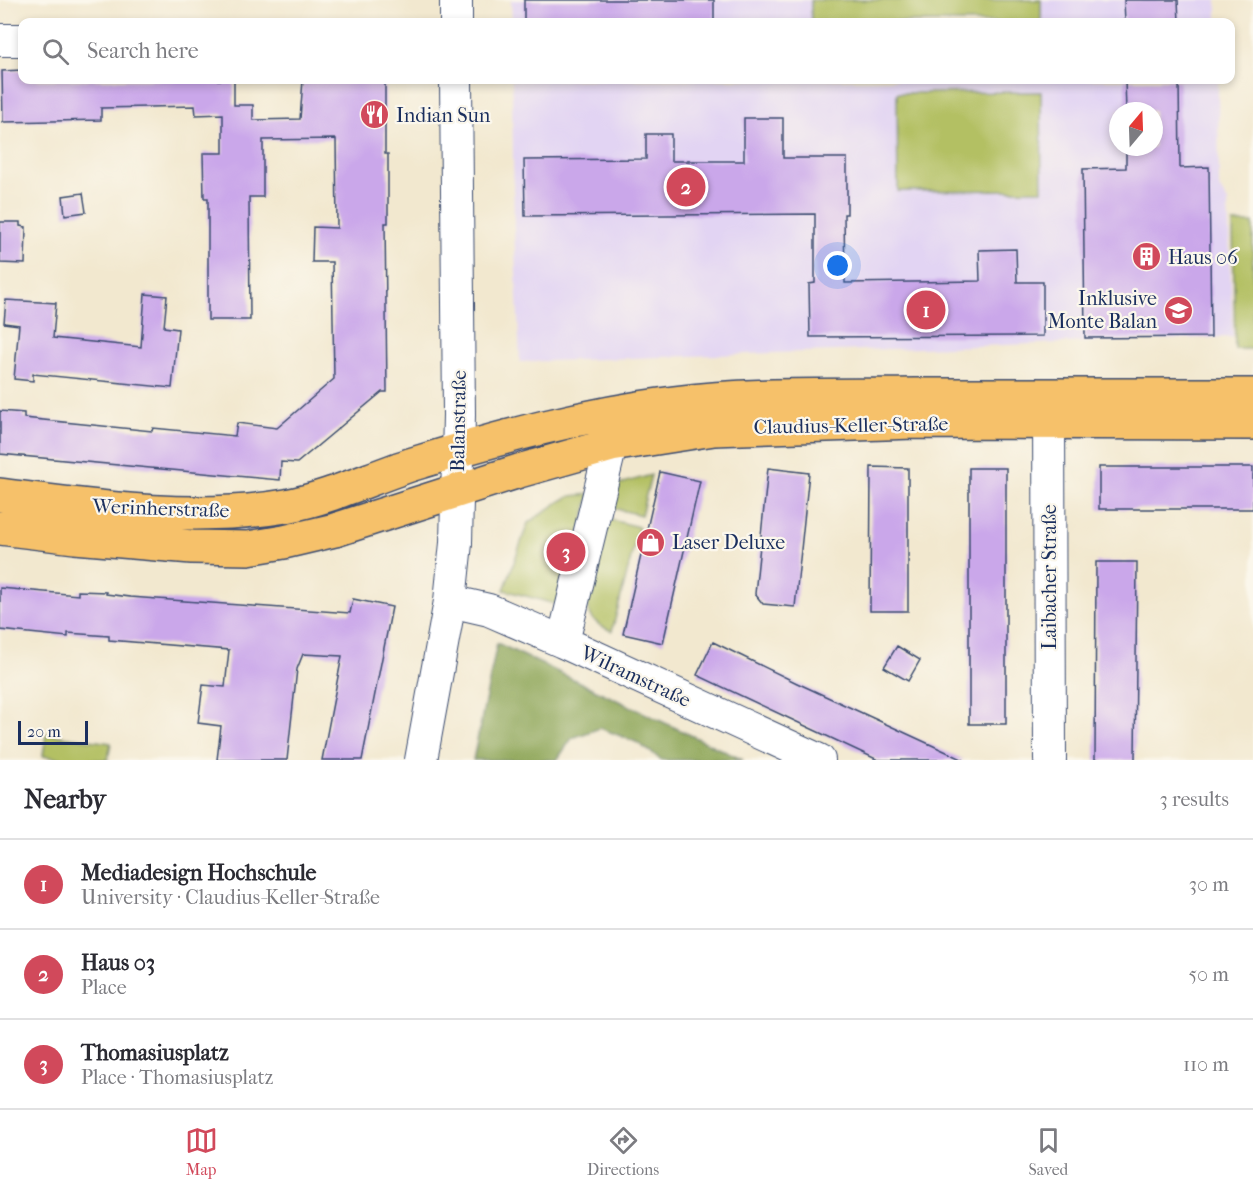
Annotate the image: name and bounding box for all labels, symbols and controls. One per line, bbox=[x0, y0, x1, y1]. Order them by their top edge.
search box bbox=[18, 18, 1235, 84]
icon: search bbox=[39, 35, 72, 68]
text: Search here bbox=[87, 38, 199, 64]
restaurant icon: Indian Sun bbox=[359, 99, 391, 131]
north arrow bbox=[1109, 102, 1163, 156]
place label: Indian Sun bbox=[396, 104, 491, 127]
pin: 2 bbox=[666, 164, 706, 210]
building icon: Haus 06 bbox=[1131, 241, 1163, 273]
place label: Haus 06 bbox=[1168, 246, 1238, 269]
your location bbox=[823, 251, 852, 280]
place label: Inklusive Monte Balan bbox=[1048, 287, 1157, 333]
pin: 1 bbox=[906, 288, 946, 332]
school or university icon: Inklusive Monte Balan bbox=[1162, 294, 1194, 326]
street label: Balanstraße bbox=[446, 370, 471, 472]
street label: Claudius-Keller-Straße bbox=[754, 412, 949, 439]
street label: Werinherstraße bbox=[91, 495, 230, 522]
street label: Laibacher Straße bbox=[1038, 504, 1061, 650]
shop icon: Laser Deluxe bbox=[635, 526, 667, 558]
pin: 3 bbox=[546, 530, 586, 574]
place label: Laser Deluxe bbox=[672, 531, 785, 554]
street label: Wilramstraße bbox=[576, 641, 694, 712]
scale bar bbox=[18, 718, 88, 746]
text: 20 m bbox=[27, 722, 61, 741]
text: Nearby bbox=[24, 784, 106, 815]
text: 3 results bbox=[1160, 788, 1229, 811]
text: Mediadesign Hochschule bbox=[81, 860, 316, 886]
text: 1 bbox=[40, 873, 47, 896]
text: 30 m bbox=[1189, 873, 1229, 896]
text: University · Claudius-Keller-Straße bbox=[81, 886, 380, 909]
text: Haus 03 bbox=[81, 950, 155, 976]
text: 2 bbox=[38, 963, 49, 986]
text: 50 m bbox=[1188, 963, 1229, 986]
text: Place bbox=[81, 976, 127, 999]
text: Thomasiusplatz bbox=[81, 1040, 229, 1066]
text: 3 bbox=[39, 1053, 48, 1076]
text: 110 m bbox=[1183, 1053, 1229, 1076]
text: Place · Thomasiusplatz bbox=[81, 1066, 273, 1089]
tab: Map bbox=[185, 1124, 218, 1179]
tab: Directions bbox=[587, 1124, 659, 1179]
tab: Saved bbox=[1029, 1124, 1068, 1179]

